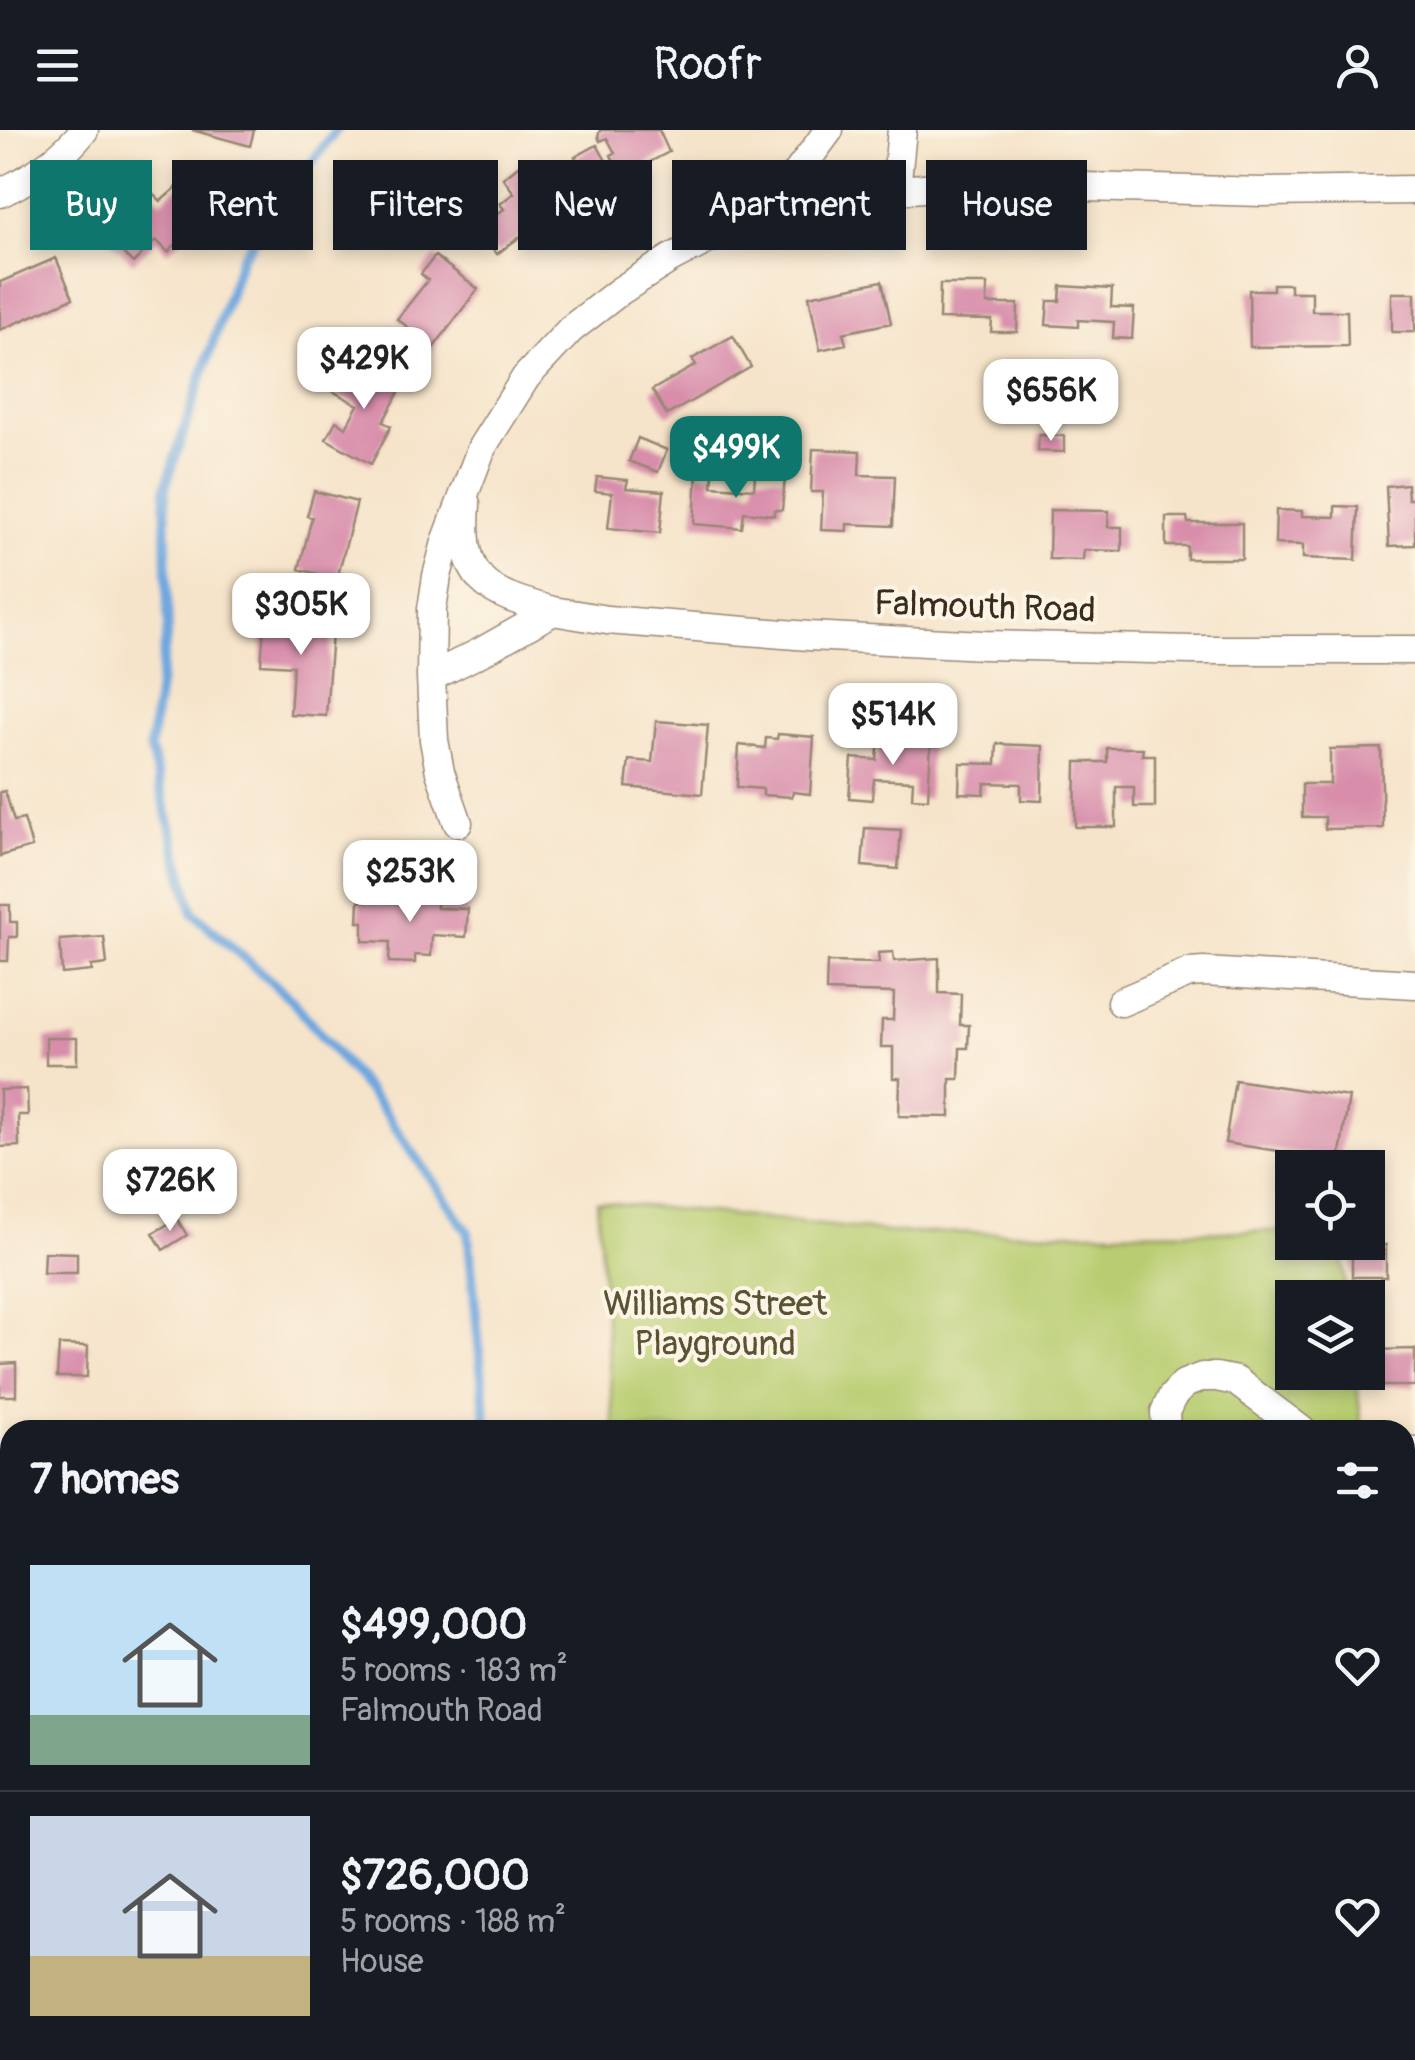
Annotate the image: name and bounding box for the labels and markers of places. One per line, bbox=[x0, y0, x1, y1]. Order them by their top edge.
pin: $429K bbox=[294, 327, 434, 412]
pin: $656K bbox=[981, 359, 1121, 444]
pin: $499K bbox=[666, 416, 806, 501]
pin: $305K bbox=[231, 573, 371, 658]
pin: $514K bbox=[823, 683, 963, 768]
pin: $253K bbox=[340, 840, 480, 925]
pin: $726K bbox=[100, 1149, 240, 1234]

